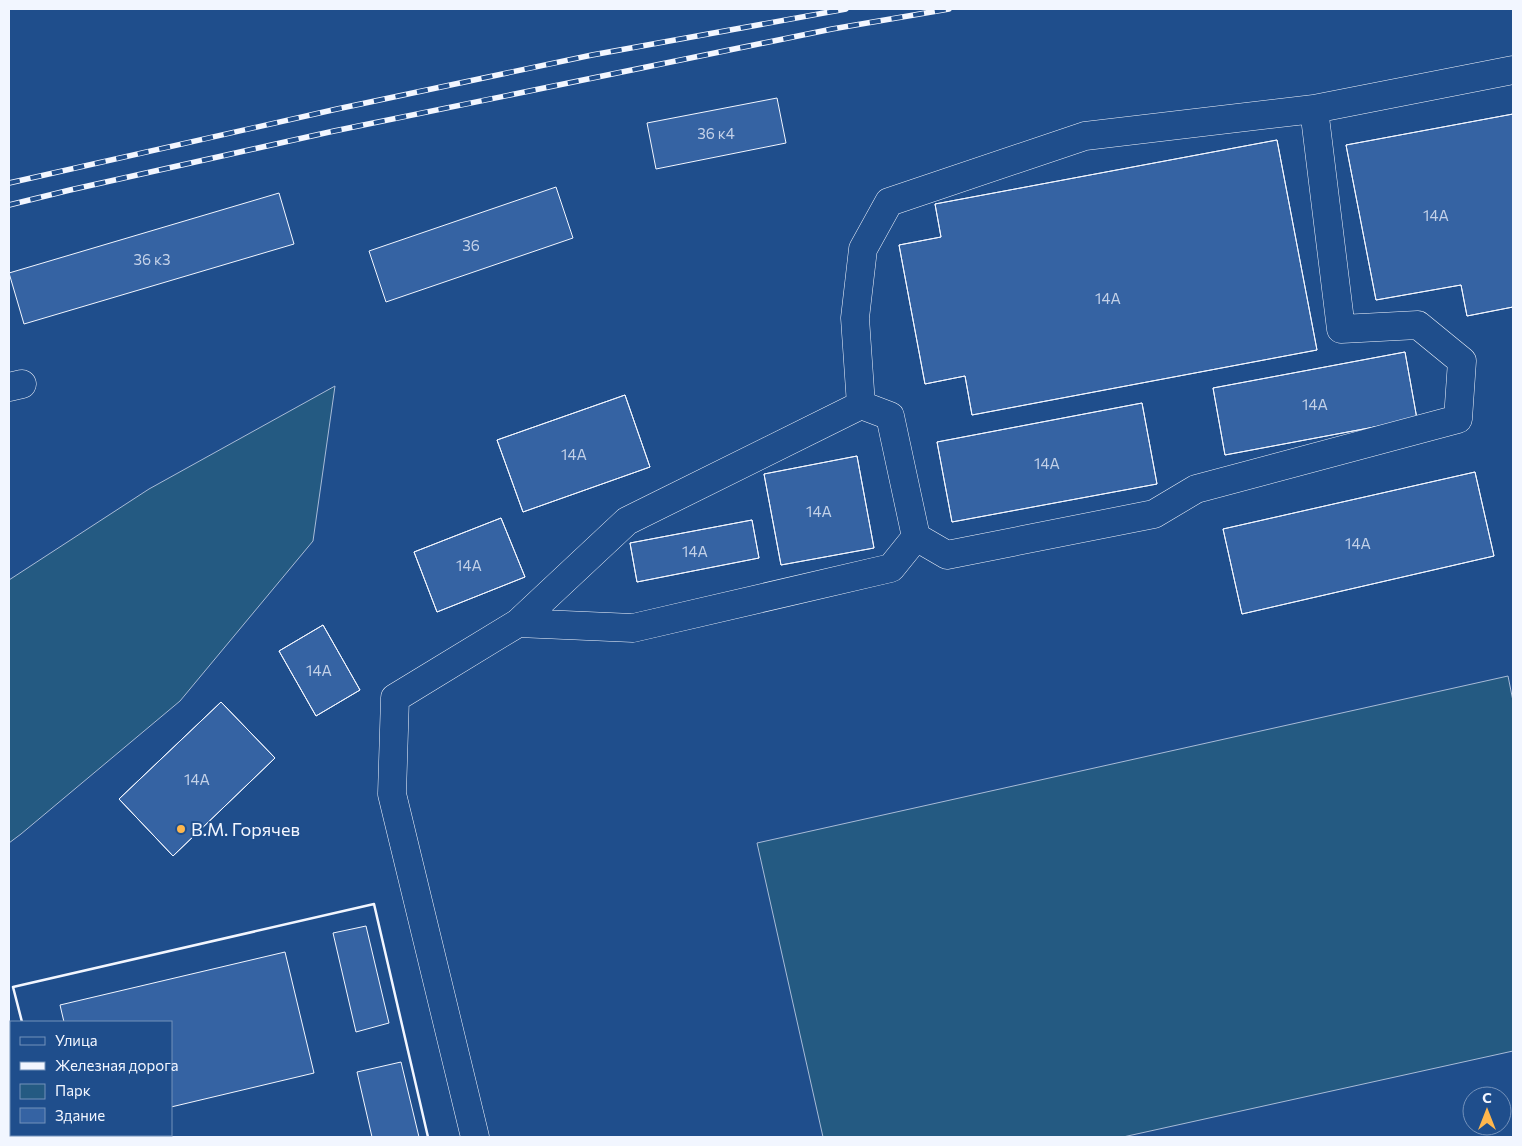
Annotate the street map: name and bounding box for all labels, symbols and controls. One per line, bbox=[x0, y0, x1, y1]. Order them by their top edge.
house number: 36 к4 bbox=[697, 124, 735, 142]
house number: 14А bbox=[1423, 206, 1449, 224]
house number: 36 bbox=[462, 236, 480, 254]
house number: 36 к3 bbox=[133, 250, 171, 268]
house number: 14А bbox=[1095, 289, 1121, 307]
house number: 14А bbox=[1302, 395, 1328, 413]
house number: 14А bbox=[561, 445, 587, 463]
house number: 14А bbox=[1034, 454, 1060, 472]
house number: 14А bbox=[806, 502, 832, 520]
house number: 14А bbox=[1345, 534, 1371, 552]
house number: 14А bbox=[682, 542, 708, 560]
house number: 14А bbox=[456, 556, 482, 574]
house number: 14А bbox=[306, 661, 332, 679]
house number: 14А bbox=[184, 770, 210, 788]
place label: В.М. Горячев bbox=[191, 818, 300, 840]
marker: В.М. Горячев bbox=[175, 823, 187, 835]
legend bbox=[10, 1021, 172, 1136]
text: Улица bbox=[55, 1031, 97, 1049]
text: Железная дорога bbox=[55, 1056, 179, 1074]
text: Парк bbox=[55, 1081, 91, 1099]
north arrow bbox=[1462, 1086, 1512, 1136]
text: С bbox=[1482, 1089, 1492, 1106]
text: Здание bbox=[55, 1106, 105, 1124]

